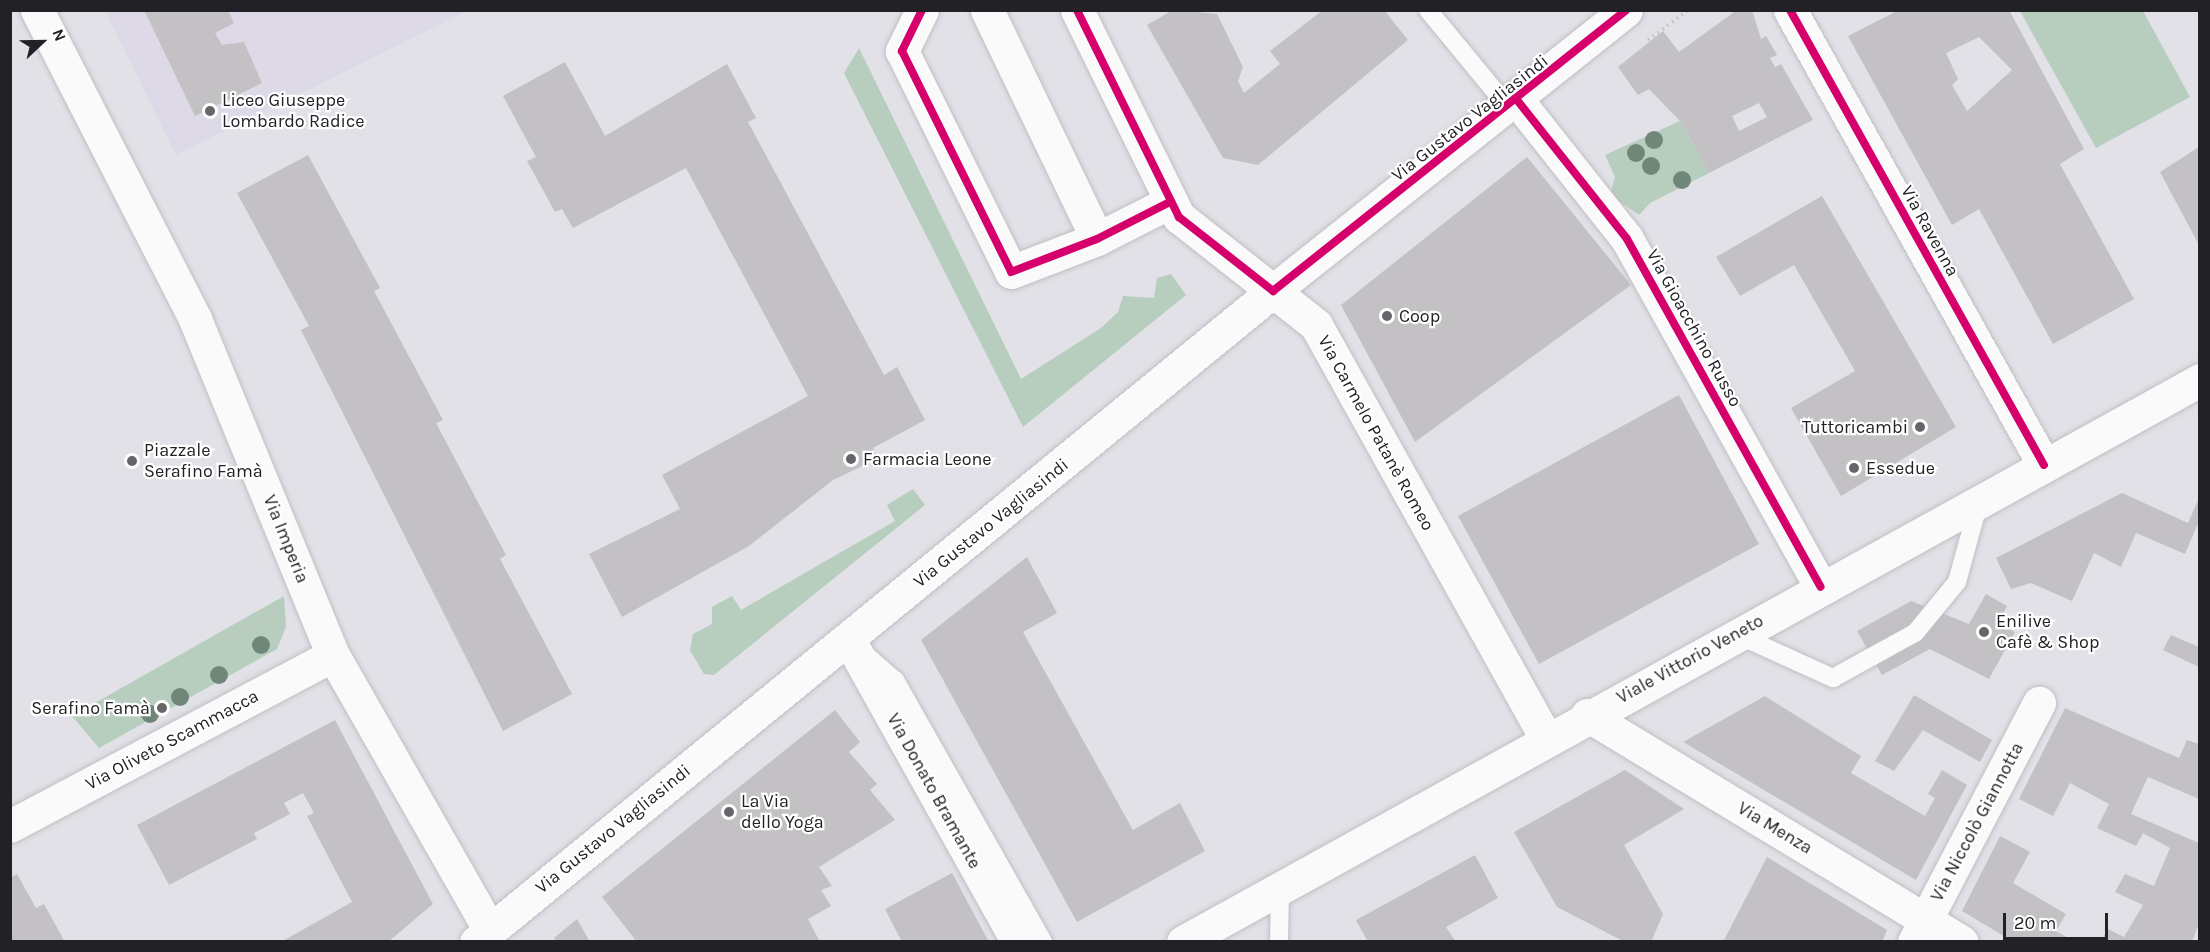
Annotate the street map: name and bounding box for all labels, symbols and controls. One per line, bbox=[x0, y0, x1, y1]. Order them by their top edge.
north arrow bbox=[12, 12, 72, 72]
text: N bbox=[48, 26, 70, 44]
street label: Via Gustavo Vagliasindi bbox=[1387, 50, 1553, 186]
place label: Liceo Giuseppe Lombardo Radice bbox=[222, 90, 364, 132]
marker: Liceo Giuseppe Lombardo Radice bbox=[203, 104, 217, 118]
street label: Via Ravenna bbox=[1896, 182, 1964, 280]
street label: Via Gioacchino Russo bbox=[1642, 245, 1746, 411]
place label: Coop bbox=[1399, 305, 1440, 327]
marker: Coop bbox=[1380, 309, 1394, 323]
street label: Via Carmelo Patanè Romeo bbox=[1313, 332, 1439, 534]
place label: Tuttoricambi bbox=[1802, 416, 1908, 438]
marker: Tuttoricambi bbox=[1913, 420, 1927, 434]
place label: Piazzale Serafino Famà bbox=[144, 440, 263, 482]
place label: Farmacia Leone bbox=[863, 448, 992, 470]
marker: Farmacia Leone bbox=[844, 452, 858, 466]
marker: Piazzale Serafino Famà bbox=[125, 454, 139, 468]
street label: Via Gustavo Vagliasindi bbox=[909, 454, 1073, 592]
place label: Essedue bbox=[1866, 457, 1935, 479]
marker: Essedue bbox=[1847, 461, 1861, 475]
street label: Via Imperia bbox=[259, 492, 313, 586]
street label: Viale Vittorio Veneto bbox=[1613, 610, 1767, 708]
place label: Enilive Cafè & Shop bbox=[1996, 611, 2099, 654]
marker: Enilive Cafè & Shop bbox=[1977, 625, 1991, 639]
street label: Via Oliveto Scammacca bbox=[82, 685, 262, 795]
place label: Serafino Famà bbox=[31, 697, 150, 719]
marker: Serafino Famà bbox=[155, 701, 169, 715]
street label: Via Donato Bramante bbox=[882, 710, 986, 872]
street label: Via Niccolò Giannotta bbox=[1926, 739, 2028, 905]
street label: Via Gustavo Vagliasindi bbox=[531, 760, 695, 898]
place label: La Via dello Yoga bbox=[741, 791, 824, 834]
street label: Via Menza bbox=[1734, 797, 1816, 859]
marker: La Via dello Yoga bbox=[722, 805, 736, 819]
scale bar bbox=[2006, 901, 2111, 939]
text: 20 m bbox=[2014, 912, 2056, 934]

